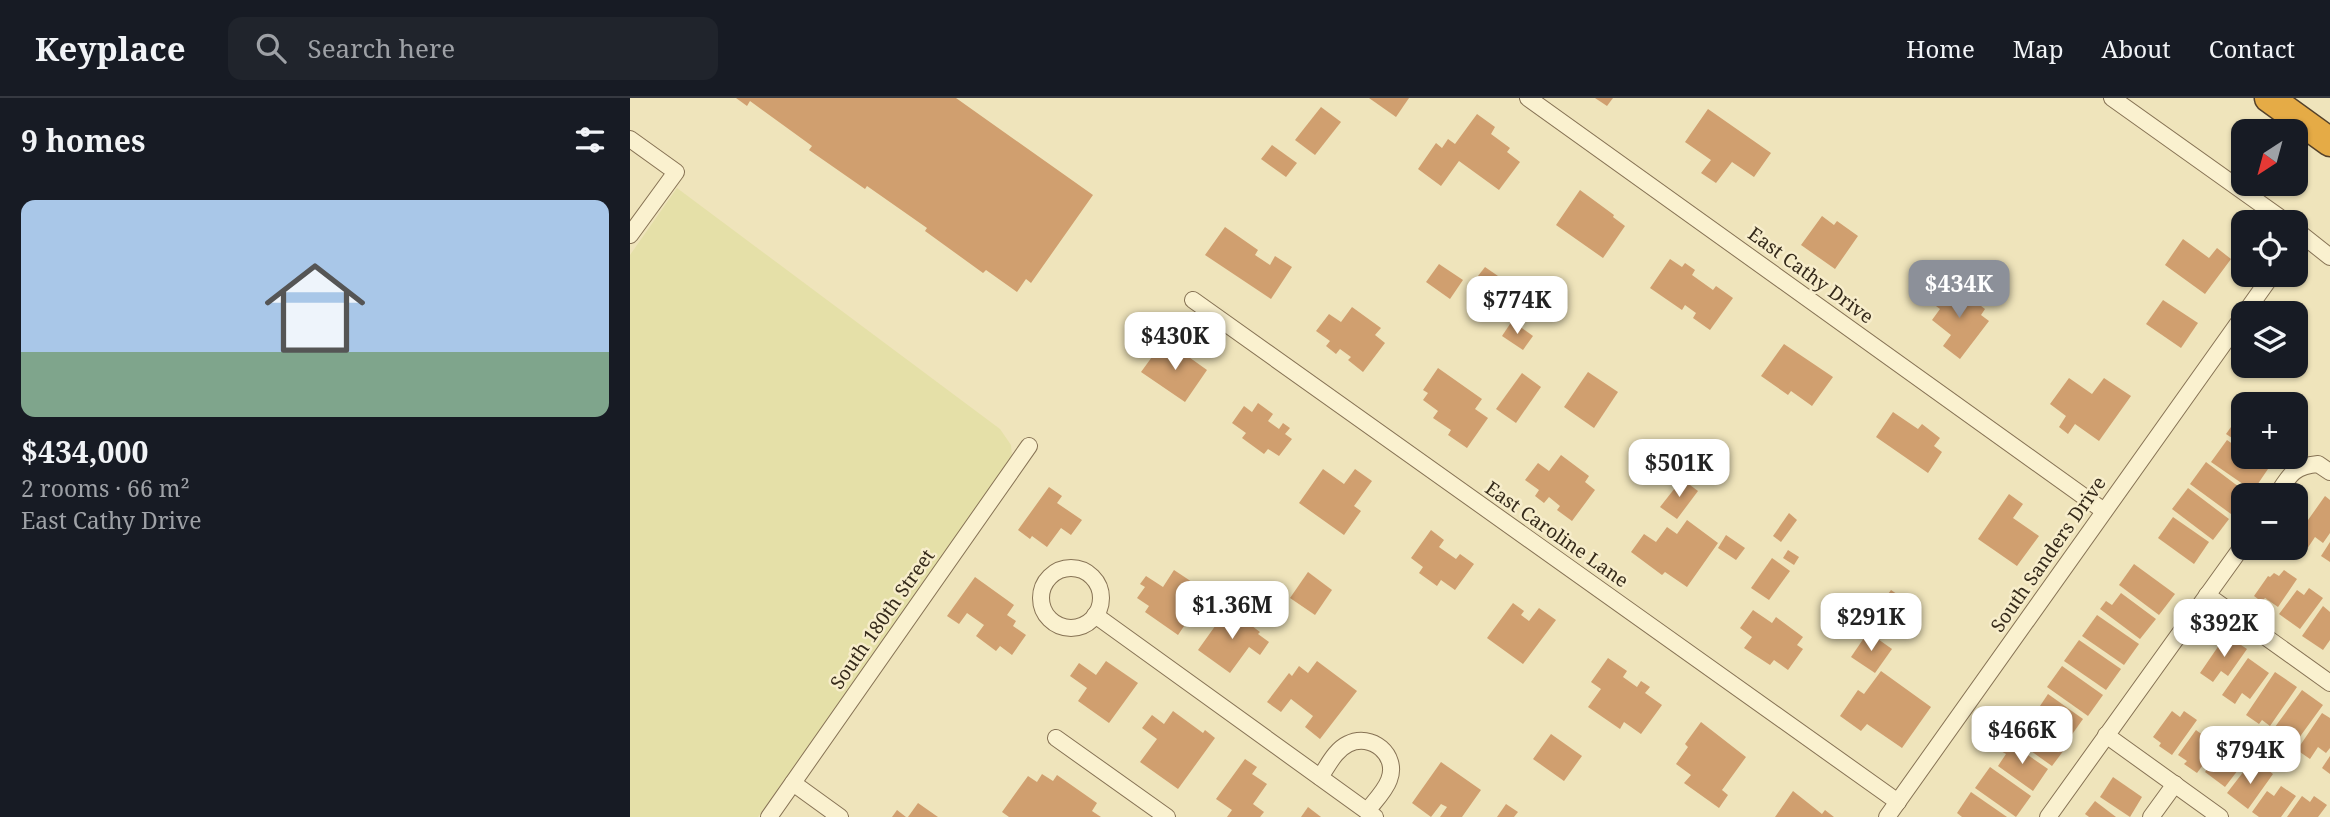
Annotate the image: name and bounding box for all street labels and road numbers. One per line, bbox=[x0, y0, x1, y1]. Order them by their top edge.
street label: East Cathy Drive bbox=[1743, 221, 1879, 329]
street label: South Sanders Drive bbox=[1984, 471, 2112, 637]
street label: East Caroline Lane bbox=[1480, 475, 1634, 593]
street label: South 180th Street bbox=[824, 543, 940, 694]

